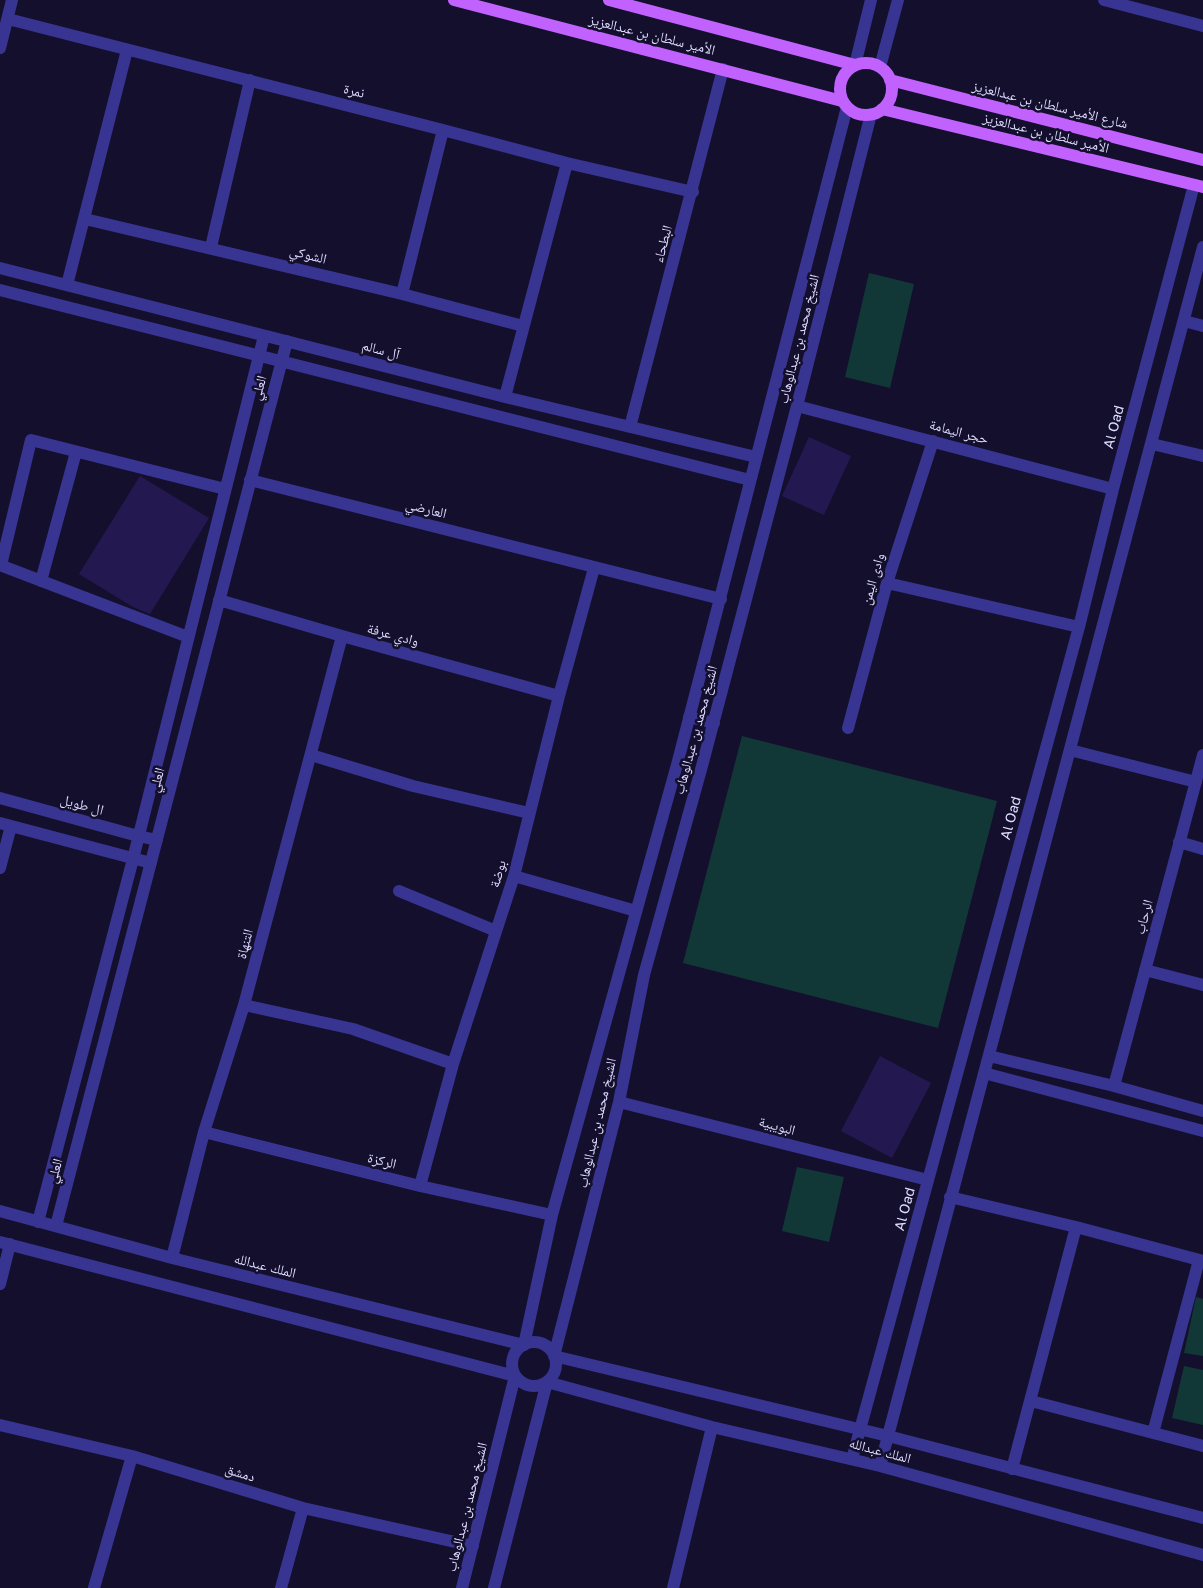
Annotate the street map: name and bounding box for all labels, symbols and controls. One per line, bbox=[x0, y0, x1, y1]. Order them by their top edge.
street label: الأمير سلطان بن عبدالعزيز bbox=[587, 11, 717, 59]
street label: شارع الأمير سلطان بن عبدالعزيز bbox=[971, 78, 1129, 132]
street label: نمرة bbox=[342, 80, 366, 102]
street label: الأمير سلطان بن عبدالعزيز bbox=[981, 109, 1111, 157]
street label: البطحاء bbox=[650, 223, 676, 265]
street label: الشوكي bbox=[288, 242, 328, 268]
street label: الشيخ محمد بن عبدالوهاب bbox=[775, 273, 823, 405]
street label: آل سالم bbox=[360, 337, 402, 363]
street label: العلي bbox=[248, 374, 270, 402]
street label: Al Oad bbox=[1100, 404, 1128, 450]
street label: حجر اليمامة bbox=[927, 416, 991, 448]
street label: العارضي bbox=[404, 496, 448, 522]
street label: وادى اليمن bbox=[858, 551, 888, 607]
street label: وادي عرفة bbox=[365, 620, 421, 650]
street label: الشيخ محمد بن عبدالوهاب bbox=[671, 664, 721, 796]
street label: العلي bbox=[146, 766, 168, 794]
street label: ال طويل bbox=[59, 791, 105, 819]
street label: Al Oad bbox=[997, 795, 1025, 841]
street label: بوضة bbox=[486, 858, 510, 890]
street label: الرحاب bbox=[1131, 898, 1157, 936]
street label: التنهاة bbox=[233, 927, 257, 961]
street label: الشيخ محمد بن عبدالوهاب bbox=[574, 1056, 620, 1190]
street label: البويبية bbox=[757, 1113, 797, 1139]
street label: الركزة bbox=[366, 1149, 398, 1173]
street label: العلي bbox=[44, 1157, 66, 1185]
street label: Al Oad bbox=[891, 1186, 919, 1232]
street label: الملك عبدالله bbox=[232, 1250, 298, 1282]
street label: الملك عبدالله bbox=[847, 1435, 913, 1467]
street label: الشيخ محمد بن عبدالوهاب bbox=[443, 1441, 491, 1573]
street label: دمشق bbox=[223, 1461, 257, 1485]

